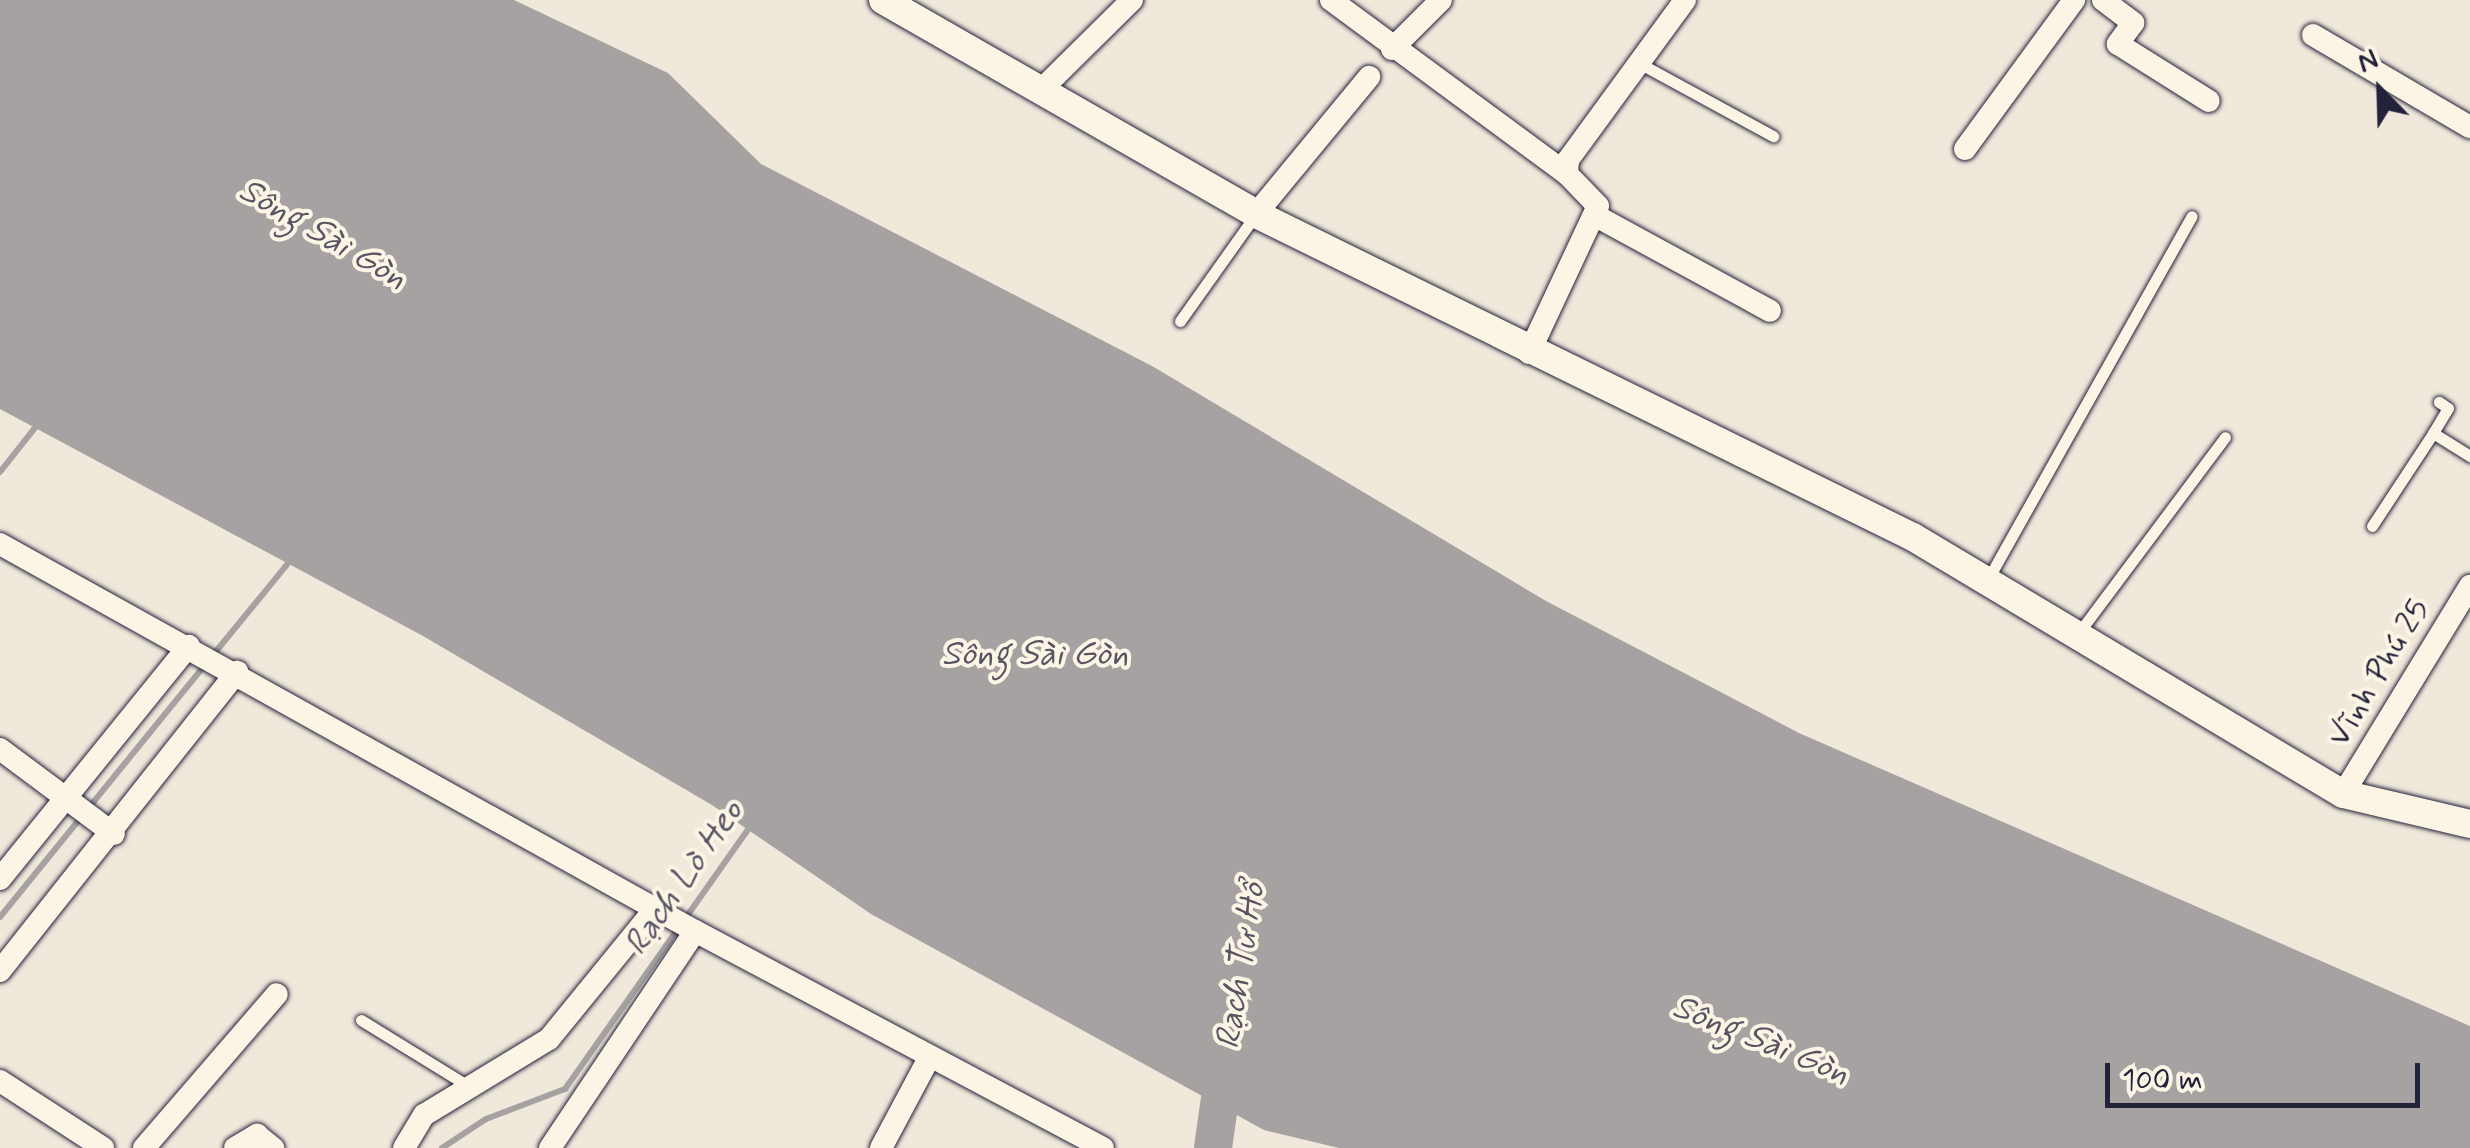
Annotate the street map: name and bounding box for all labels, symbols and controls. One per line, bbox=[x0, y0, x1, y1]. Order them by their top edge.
north arrow bbox=[2330, 40, 2430, 140]
text: N bbox=[2352, 41, 2384, 83]
water label: Sông Sài Gòn bbox=[232, 169, 414, 299]
street label: Vĩnh Phú 25 bbox=[2320, 593, 2438, 753]
water label: Sông Sài Gòn bbox=[942, 633, 1128, 675]
water label: Rạch Lò Heo bbox=[615, 793, 753, 963]
water label: Rạch Tư Hổ bbox=[1207, 880, 1275, 1052]
water label: Sông Sài Gòn bbox=[1667, 986, 1855, 1094]
scale bar bbox=[2110, 1043, 2425, 1105]
text: 100 m bbox=[2122, 1061, 2203, 1100]

